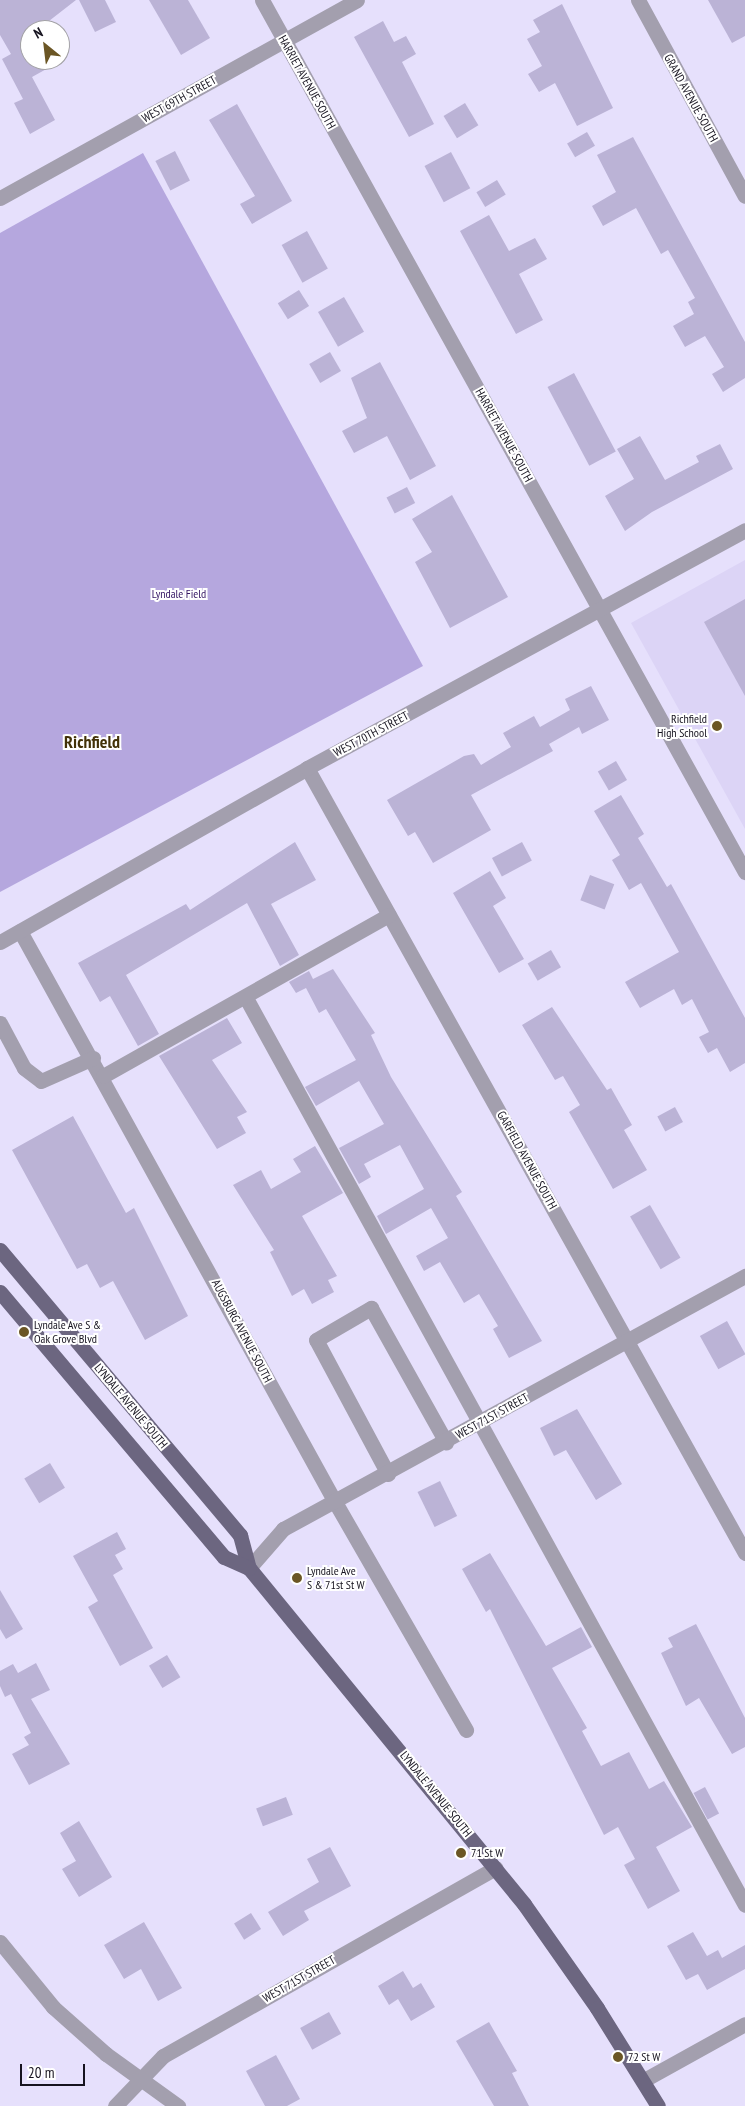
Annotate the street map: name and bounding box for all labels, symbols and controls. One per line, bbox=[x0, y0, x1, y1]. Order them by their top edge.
north arrow bbox=[20, 20, 70, 70]
text: N bbox=[31, 23, 46, 42]
street label: HARRIET AVENUE SOUTH bbox=[275, 32, 339, 132]
street label: GRAND AVENUE SOUTH bbox=[661, 51, 721, 145]
street label: WEST 69TH STREET bbox=[139, 73, 219, 125]
street label: HARRIET AVENUE SOUTH bbox=[472, 385, 536, 485]
park label: Lyndale Field bbox=[152, 587, 206, 601]
street label: WEST 70TH STREET bbox=[331, 708, 411, 760]
place label: Richfield High School bbox=[657, 712, 707, 740]
marker: Richfield High School bbox=[711, 720, 723, 732]
district label: Richfield bbox=[64, 731, 120, 753]
street label: GARFIELD AVENUE SOUTH bbox=[494, 1108, 560, 1212]
street label: AUGSBURG AVENUE SOUTH bbox=[209, 1277, 275, 1385]
place label: Lyndale Ave S & Oak Grove Blvd bbox=[34, 1318, 101, 1346]
marker: Lyndale Ave S & Oak Grove Blvd bbox=[18, 1326, 30, 1338]
street label: LYNDALE AVENUE SOUTH bbox=[91, 1361, 171, 1451]
street label: WEST 71ST STREET bbox=[453, 1390, 531, 1442]
place label: Lyndale Ave S & 71st St W bbox=[307, 1564, 365, 1592]
marker: Lyndale Ave S & 71st St W bbox=[291, 1572, 303, 1584]
street label: LYNDALE AVENUE SOUTH bbox=[397, 1748, 475, 1840]
place label: 71 St W bbox=[471, 1846, 503, 1860]
marker: 71 St W bbox=[455, 1847, 467, 1859]
street label: WEST 71ST STREET bbox=[260, 1952, 338, 2006]
place label: 72 St W bbox=[628, 2050, 660, 2064]
marker: 72 St W bbox=[612, 2051, 624, 2063]
scale bar bbox=[22, 2054, 88, 2086]
text: 20 m bbox=[28, 2063, 54, 2082]

